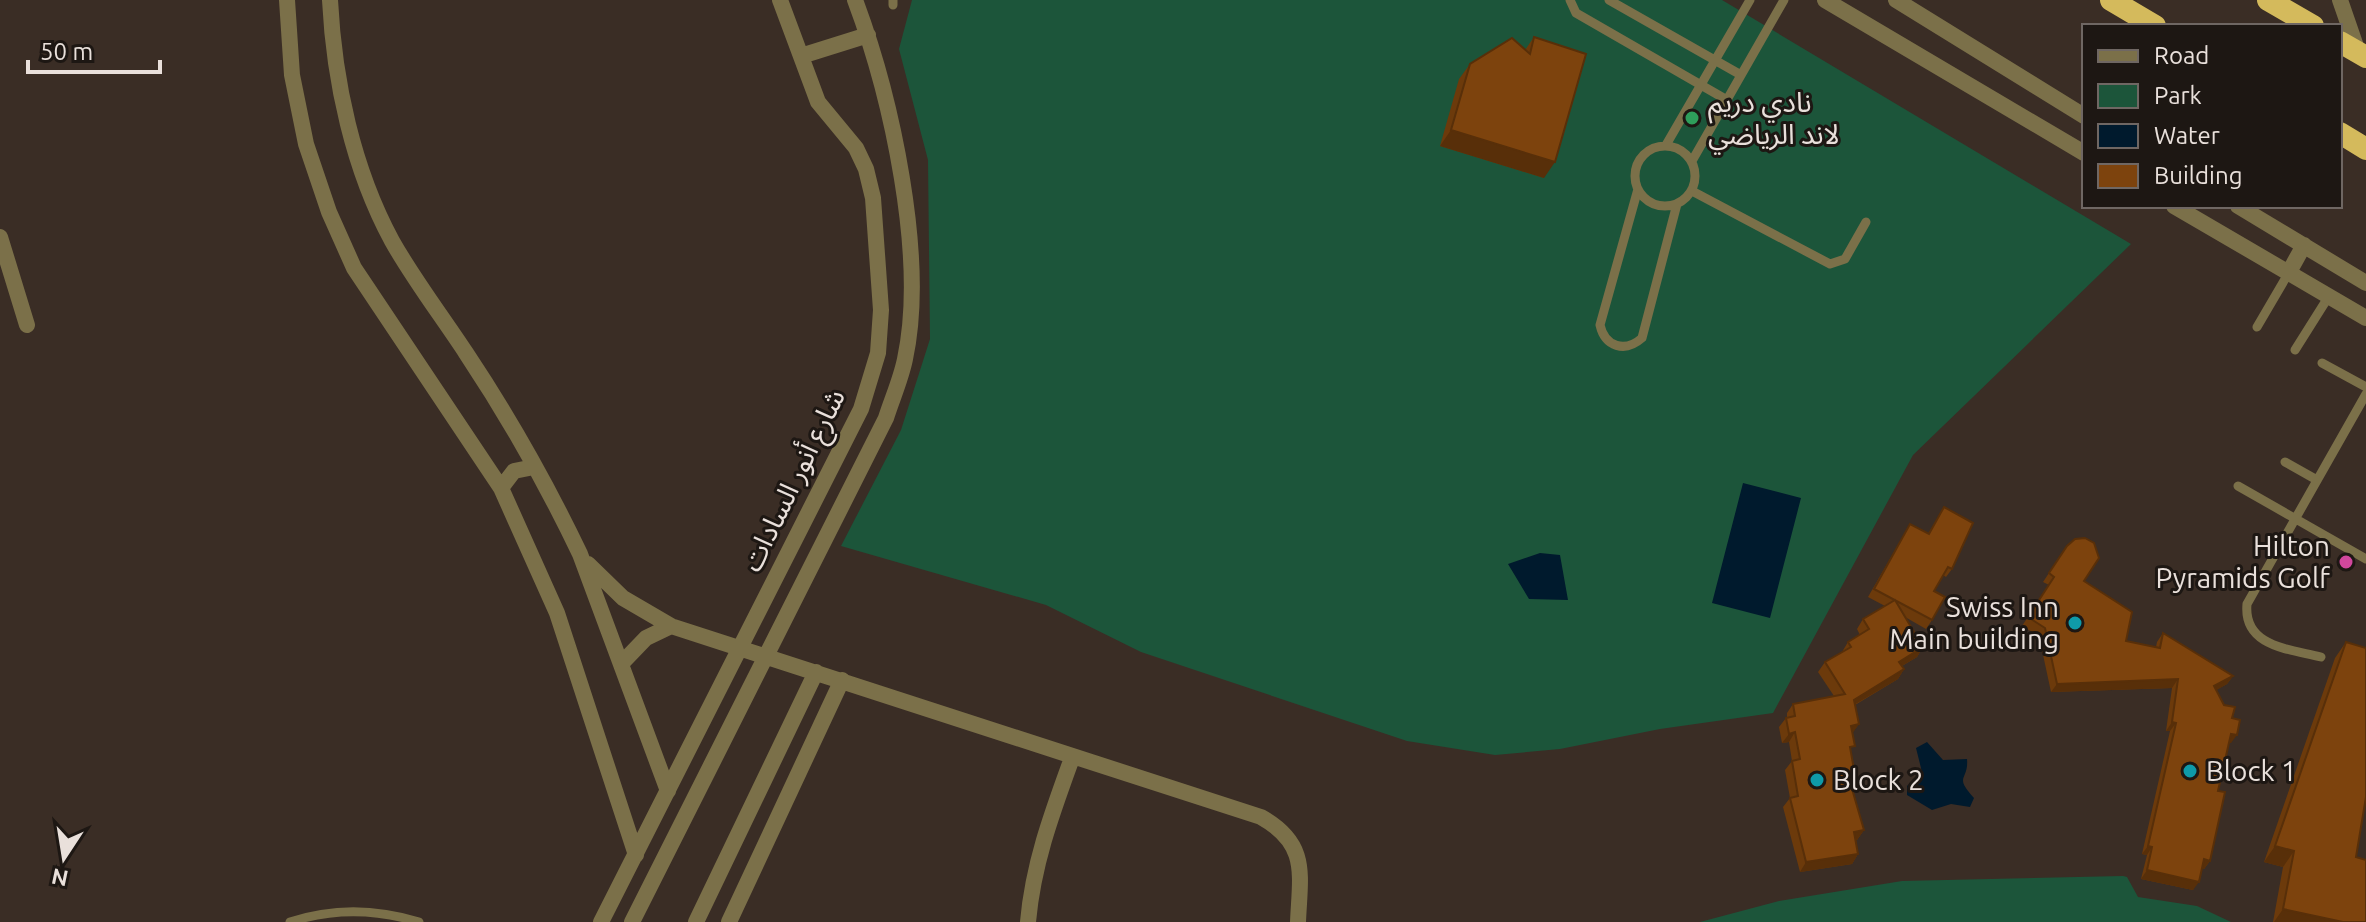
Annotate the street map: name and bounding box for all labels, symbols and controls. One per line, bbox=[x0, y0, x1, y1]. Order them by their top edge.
scale bar bbox=[28, 24, 160, 74]
legend bbox=[2082, 24, 2342, 208]
text: 50 m bbox=[40, 38, 93, 65]
text: Road bbox=[2154, 42, 2209, 69]
text: Park bbox=[2154, 82, 2202, 109]
place label: نادي دريم لاند الرياضي bbox=[1708, 86, 1840, 155]
marker: نادي دريم لاند الرياضي bbox=[1683, 109, 1701, 127]
text: Water bbox=[2154, 122, 2220, 149]
text: Building bbox=[2154, 162, 2242, 189]
street label: شارع أنور السادات bbox=[734, 383, 855, 579]
place label: Hilton Pyramids Golf bbox=[2156, 530, 2330, 593]
marker: Hilton Pyramids Golf bbox=[2337, 553, 2355, 571]
place label: Swiss Inn Main building bbox=[1889, 591, 2059, 654]
marker: Swiss Inn Main building bbox=[2066, 614, 2084, 632]
place label: Block 1 bbox=[2206, 755, 2297, 786]
marker: Block 1 bbox=[2181, 762, 2199, 780]
place label: Block 2 bbox=[1833, 764, 1924, 795]
marker: Block 2 bbox=[1808, 771, 1826, 789]
north arrow bbox=[24, 818, 104, 898]
text: N bbox=[49, 864, 70, 892]

